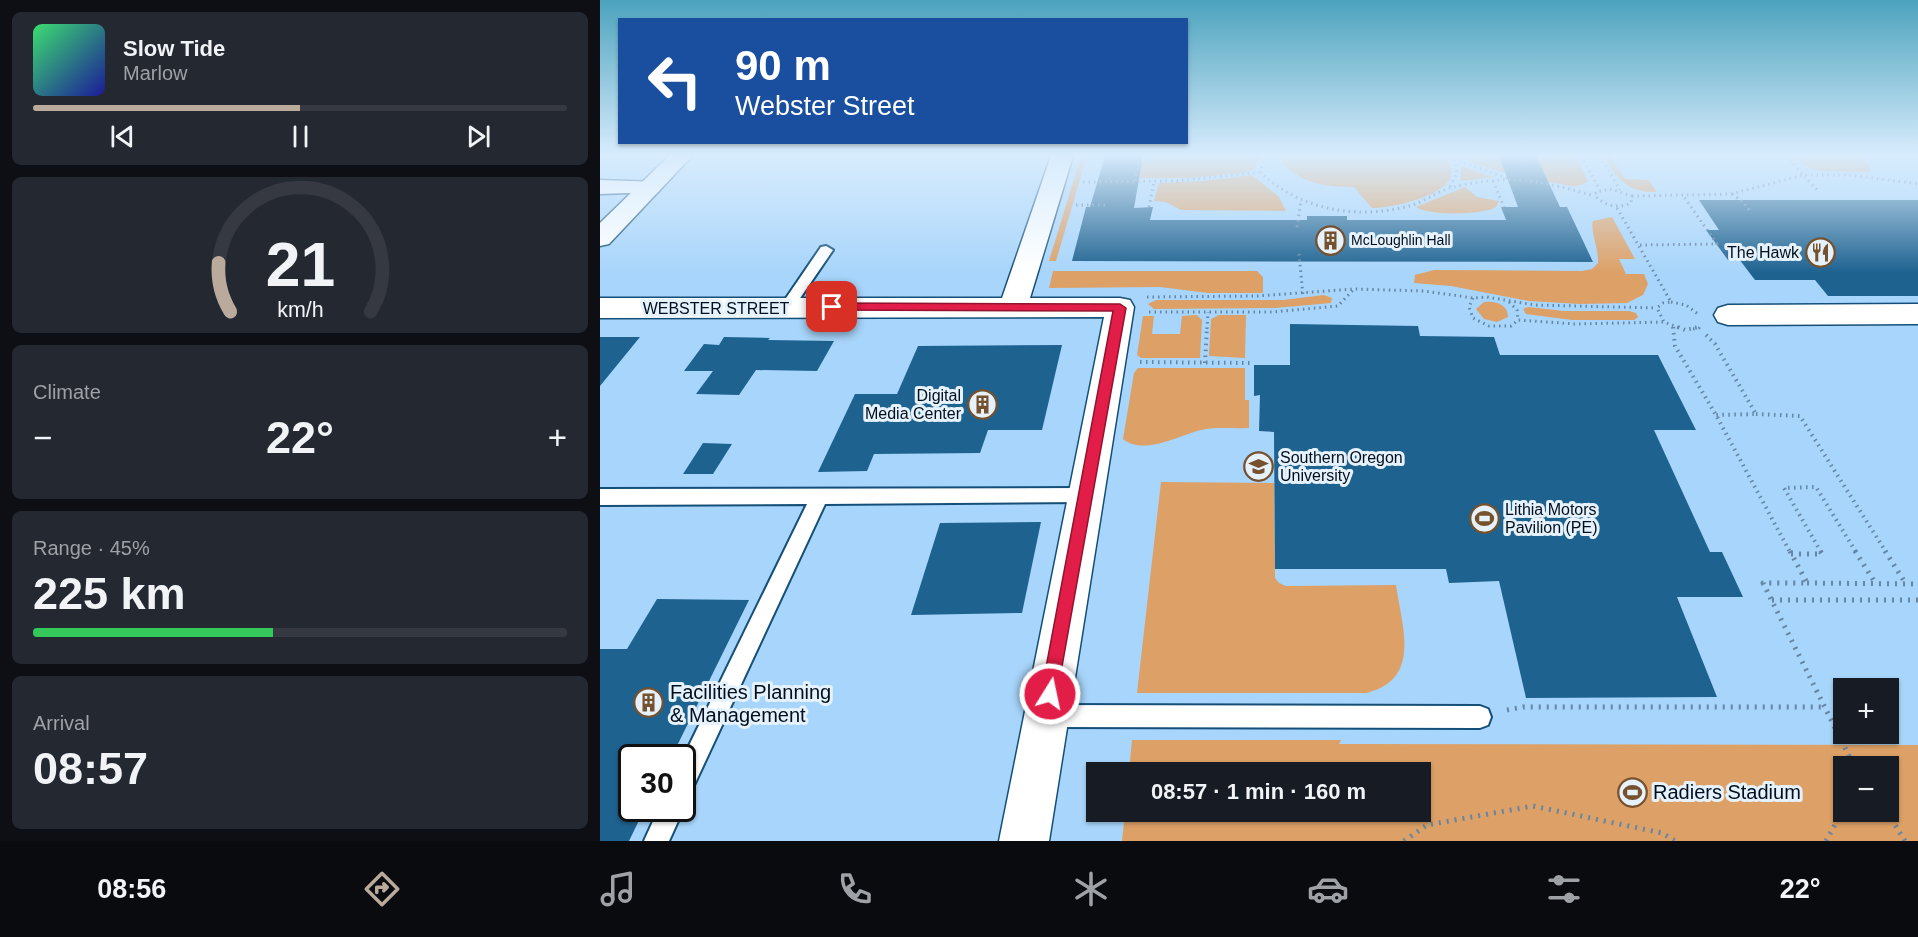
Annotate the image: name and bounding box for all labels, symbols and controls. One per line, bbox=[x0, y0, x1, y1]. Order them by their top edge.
text: Slow Tide bbox=[123, 36, 225, 61]
icon: left bbox=[636, 42, 714, 120]
text: 90 m bbox=[735, 42, 831, 89]
text: Marlow bbox=[123, 62, 187, 84]
text: Webster Street bbox=[735, 91, 915, 121]
icon: previous bbox=[106, 120, 139, 153]
icon: pause bbox=[284, 120, 317, 153]
icon: next bbox=[462, 120, 495, 153]
building icon: McLoughlin Hall bbox=[1314, 224, 1346, 256]
text: 21 bbox=[265, 230, 335, 299]
place label: McLoughlin Hall bbox=[1351, 232, 1451, 248]
restaurant icon: The Hawk bbox=[1804, 236, 1836, 268]
place label: The Hawk bbox=[1727, 244, 1800, 261]
pin bbox=[806, 281, 857, 332]
icon: arrive bbox=[815, 290, 848, 323]
text: km/h bbox=[277, 299, 323, 323]
street label: WEBSTER STREET bbox=[643, 300, 790, 317]
text: Climate bbox=[33, 381, 101, 403]
place label: Digital Media Center bbox=[865, 387, 962, 422]
building icon: Digital Media Center bbox=[966, 388, 998, 420]
text: 22° bbox=[266, 412, 334, 463]
text: − bbox=[33, 419, 52, 456]
text: + bbox=[548, 419, 567, 456]
place label: Southern Oregon University bbox=[1280, 449, 1403, 484]
school or university icon: Southern Oregon University bbox=[1243, 450, 1275, 482]
place label: Lithia Motors Pavilion (PE) bbox=[1505, 501, 1597, 536]
sports icon: Lithia Motors Pavilion (PE) bbox=[1468, 502, 1500, 534]
text: Range · 45% bbox=[33, 537, 150, 559]
text: 225 km bbox=[33, 568, 186, 619]
position arrow bbox=[1018, 662, 1082, 726]
map controls bbox=[1833, 678, 1899, 822]
button: + bbox=[1833, 678, 1899, 744]
place label: Facilities Planning & Management bbox=[670, 681, 831, 726]
building icon: Facilities Planning & Management bbox=[633, 687, 665, 719]
text: Arrival bbox=[33, 712, 90, 734]
text: 08:57 bbox=[33, 743, 148, 794]
speed limit sign: 30 bbox=[618, 744, 696, 822]
button: − bbox=[1833, 756, 1899, 822]
sports icon: Radiers Stadium bbox=[1616, 776, 1648, 808]
text: 08:57 · 1 min · 160 m bbox=[1151, 779, 1366, 804]
place label: Radiers Stadium bbox=[1653, 781, 1801, 803]
icon: directions bbox=[361, 868, 403, 910]
icon: music bbox=[597, 868, 639, 910]
icon: phone bbox=[834, 868, 876, 910]
icon: climate bbox=[1070, 868, 1112, 910]
icon: car bbox=[1307, 868, 1349, 910]
icon: filters bbox=[1543, 868, 1585, 910]
text: 08:56 bbox=[97, 874, 166, 904]
text: 22° bbox=[1780, 874, 1821, 904]

